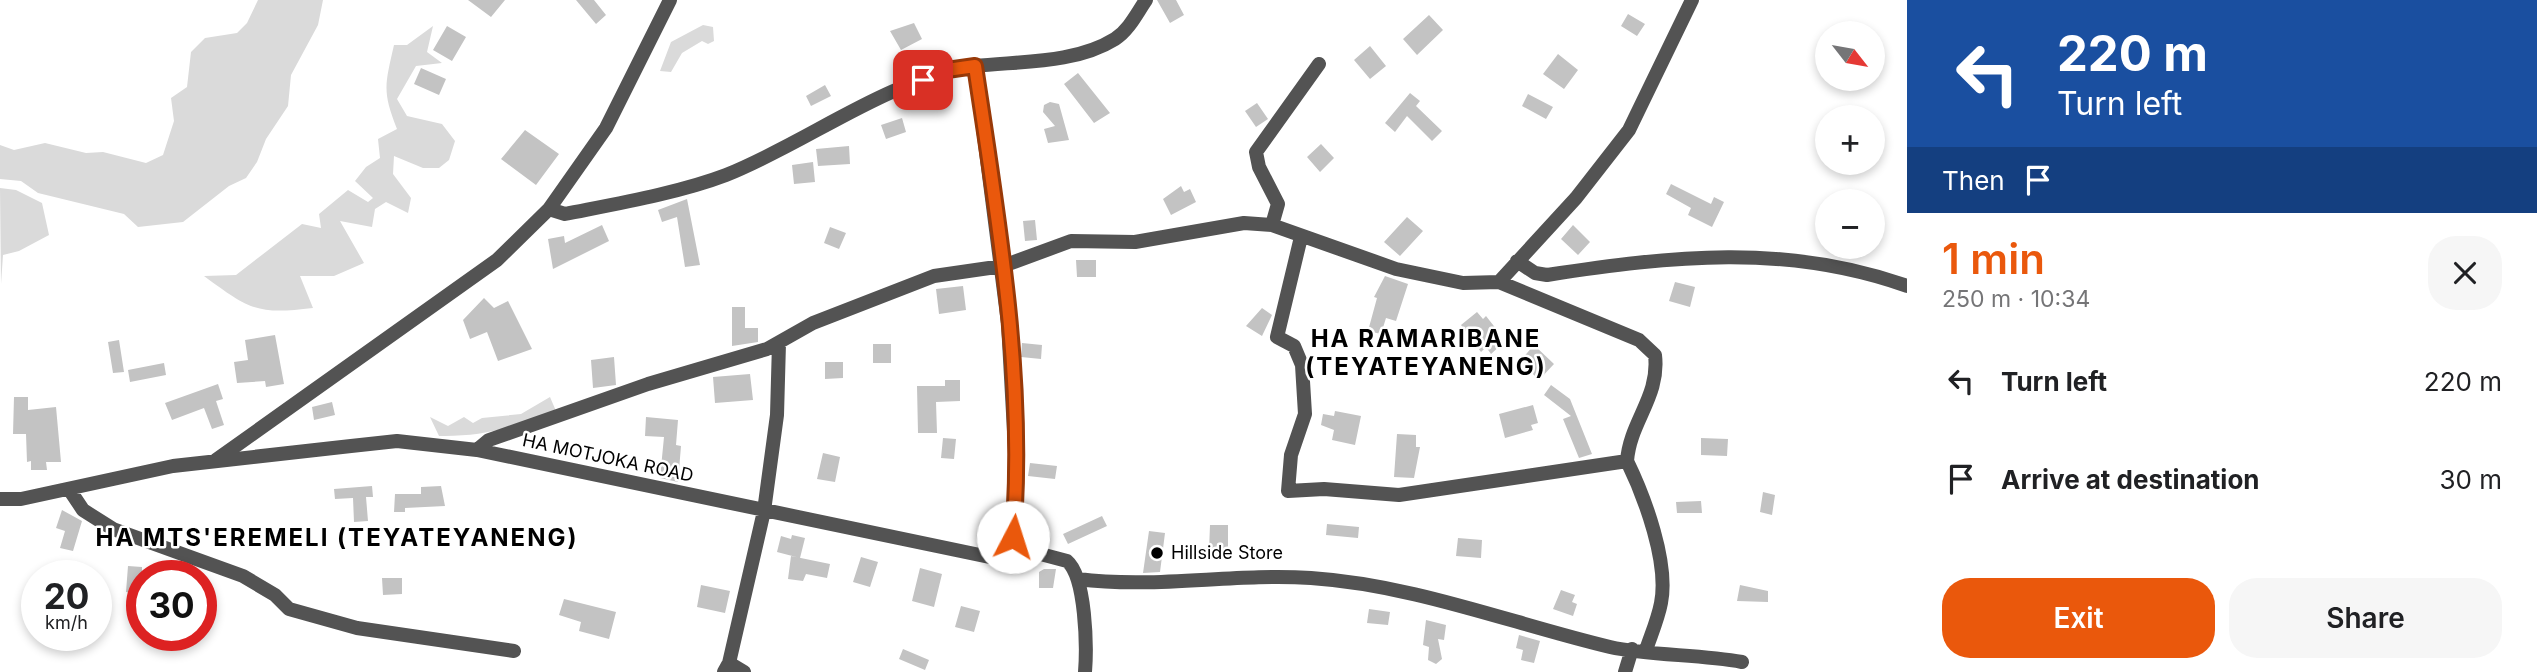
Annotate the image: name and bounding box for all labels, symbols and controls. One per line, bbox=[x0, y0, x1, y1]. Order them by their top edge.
north arrow bbox=[1815, 21, 1885, 91]
map controls bbox=[1815, 21, 1885, 259]
text: 220 m bbox=[2057, 24, 2208, 83]
icon: left bbox=[1942, 28, 2033, 119]
pin bbox=[893, 50, 953, 110]
icon: arrive bbox=[904, 61, 942, 99]
text: Turn left bbox=[2057, 84, 2182, 123]
button: + bbox=[1815, 105, 1885, 175]
icon: arrive bbox=[2019, 161, 2057, 199]
text: Then bbox=[1942, 165, 2005, 196]
button: − bbox=[1815, 189, 1885, 259]
text: 1 min bbox=[1942, 233, 2045, 284]
button: close bbox=[2428, 236, 2502, 310]
text: 250 m · 10:34 bbox=[1942, 285, 2090, 313]
district label: HA RAMARIBANE (TEYATEYANENG) bbox=[1305, 324, 1547, 381]
icon: left bbox=[1942, 362, 1980, 400]
text: Turn left bbox=[2001, 366, 2107, 397]
text: 220 m bbox=[2424, 366, 2502, 397]
street label: HA MOTJOKA ROAD bbox=[521, 429, 695, 486]
icon: arrive bbox=[1942, 460, 1980, 498]
text: Arrive at destination bbox=[2001, 464, 2260, 495]
text: 30 m bbox=[2439, 464, 2502, 495]
position arrow bbox=[976, 500, 1050, 574]
district label: HA MTS'EREMELI (TEYATEYANENG) bbox=[95, 523, 579, 552]
place label: Hillside Store bbox=[1171, 542, 1283, 563]
marker: Hillside Store bbox=[1149, 545, 1165, 561]
speed limit sign: 30 bbox=[126, 560, 217, 651]
text: 20 bbox=[44, 575, 89, 617]
button: Exit bbox=[1942, 578, 2215, 658]
button: Share bbox=[2229, 578, 2502, 658]
text: km/h bbox=[45, 612, 88, 633]

